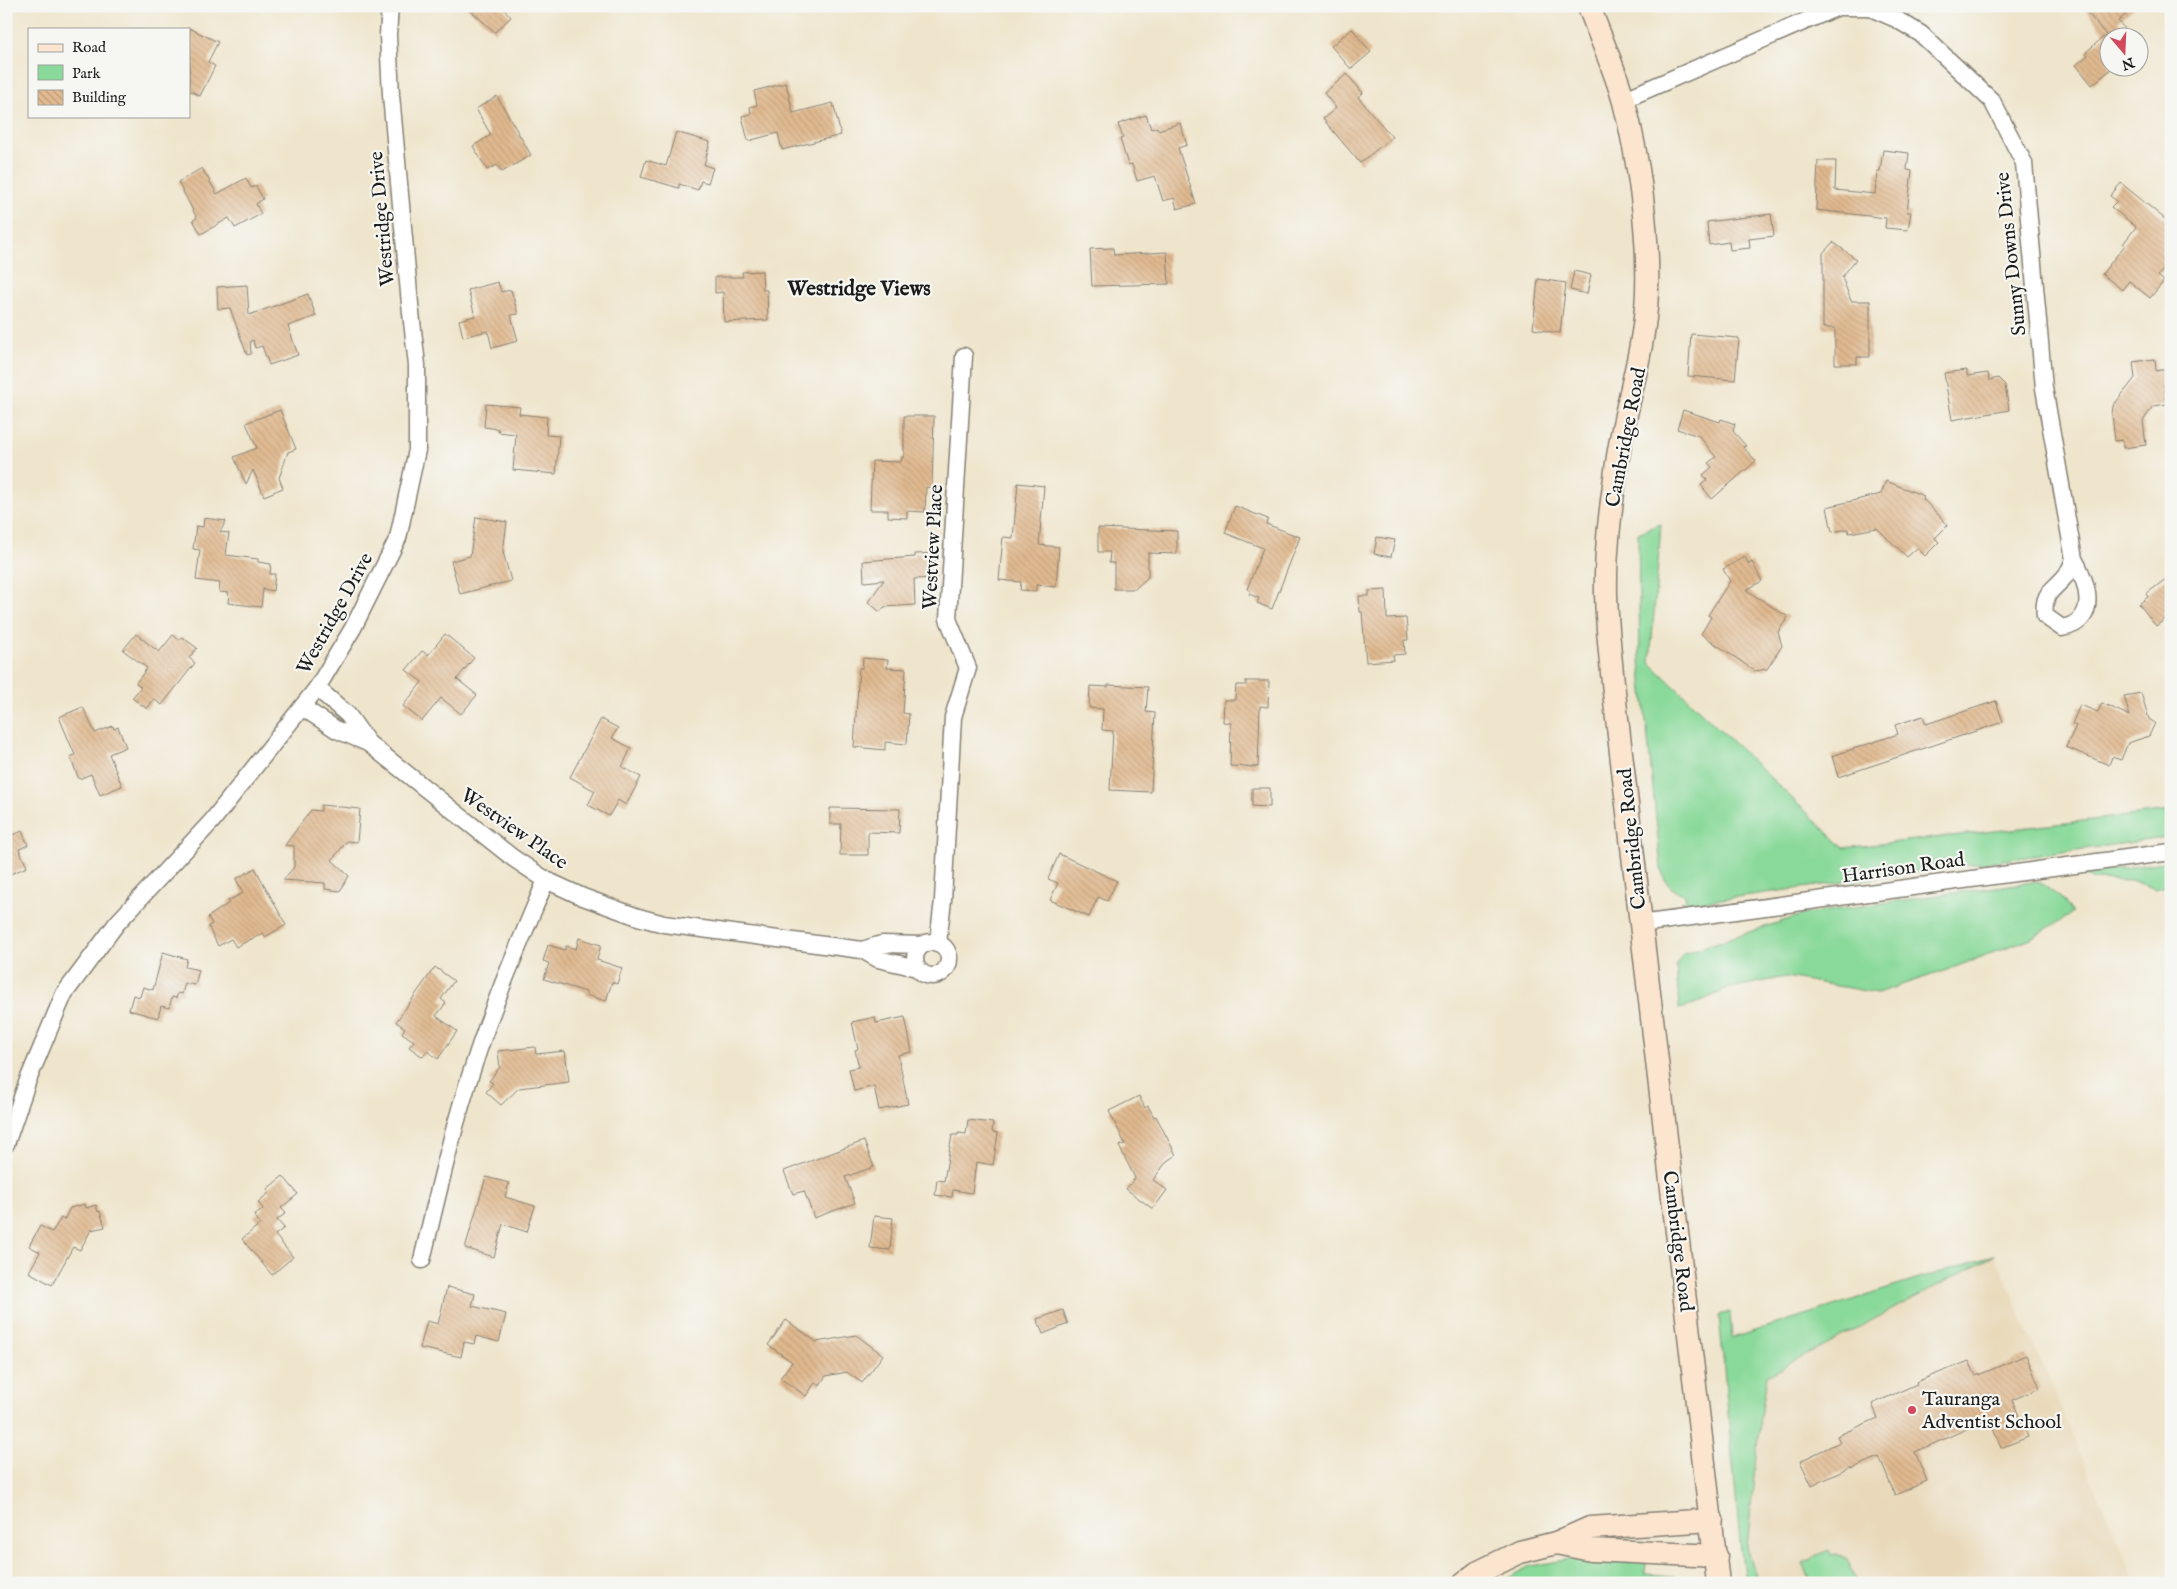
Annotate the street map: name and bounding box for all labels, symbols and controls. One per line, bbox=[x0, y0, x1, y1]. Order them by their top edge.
legend bbox=[28, 28, 190, 118]
north arrow bbox=[2100, 28, 2150, 78]
text: Road bbox=[72, 38, 107, 57]
text: N bbox=[2119, 53, 2138, 74]
text: Park bbox=[72, 64, 102, 83]
text: Building bbox=[72, 88, 127, 107]
street label: Westridge Drive bbox=[364, 150, 401, 287]
street label: Sunny Downs Drive bbox=[1990, 171, 2033, 337]
district label: Westridge Views bbox=[786, 276, 931, 303]
street label: Cambridge Road bbox=[1601, 365, 1652, 509]
street label: Westview Place bbox=[918, 484, 949, 610]
street label: Westridge Drive bbox=[292, 548, 379, 679]
street label: Cambridge Road bbox=[1613, 767, 1652, 911]
street label: Westview Place bbox=[456, 783, 573, 875]
street label: Harrison Road bbox=[1840, 847, 1967, 889]
street label: Cambridge Road bbox=[1656, 1169, 1699, 1313]
place label: Tauranga Adventist School bbox=[1921, 1387, 2062, 1435]
marker: Tauranga Adventist School bbox=[1906, 1404, 1918, 1416]

